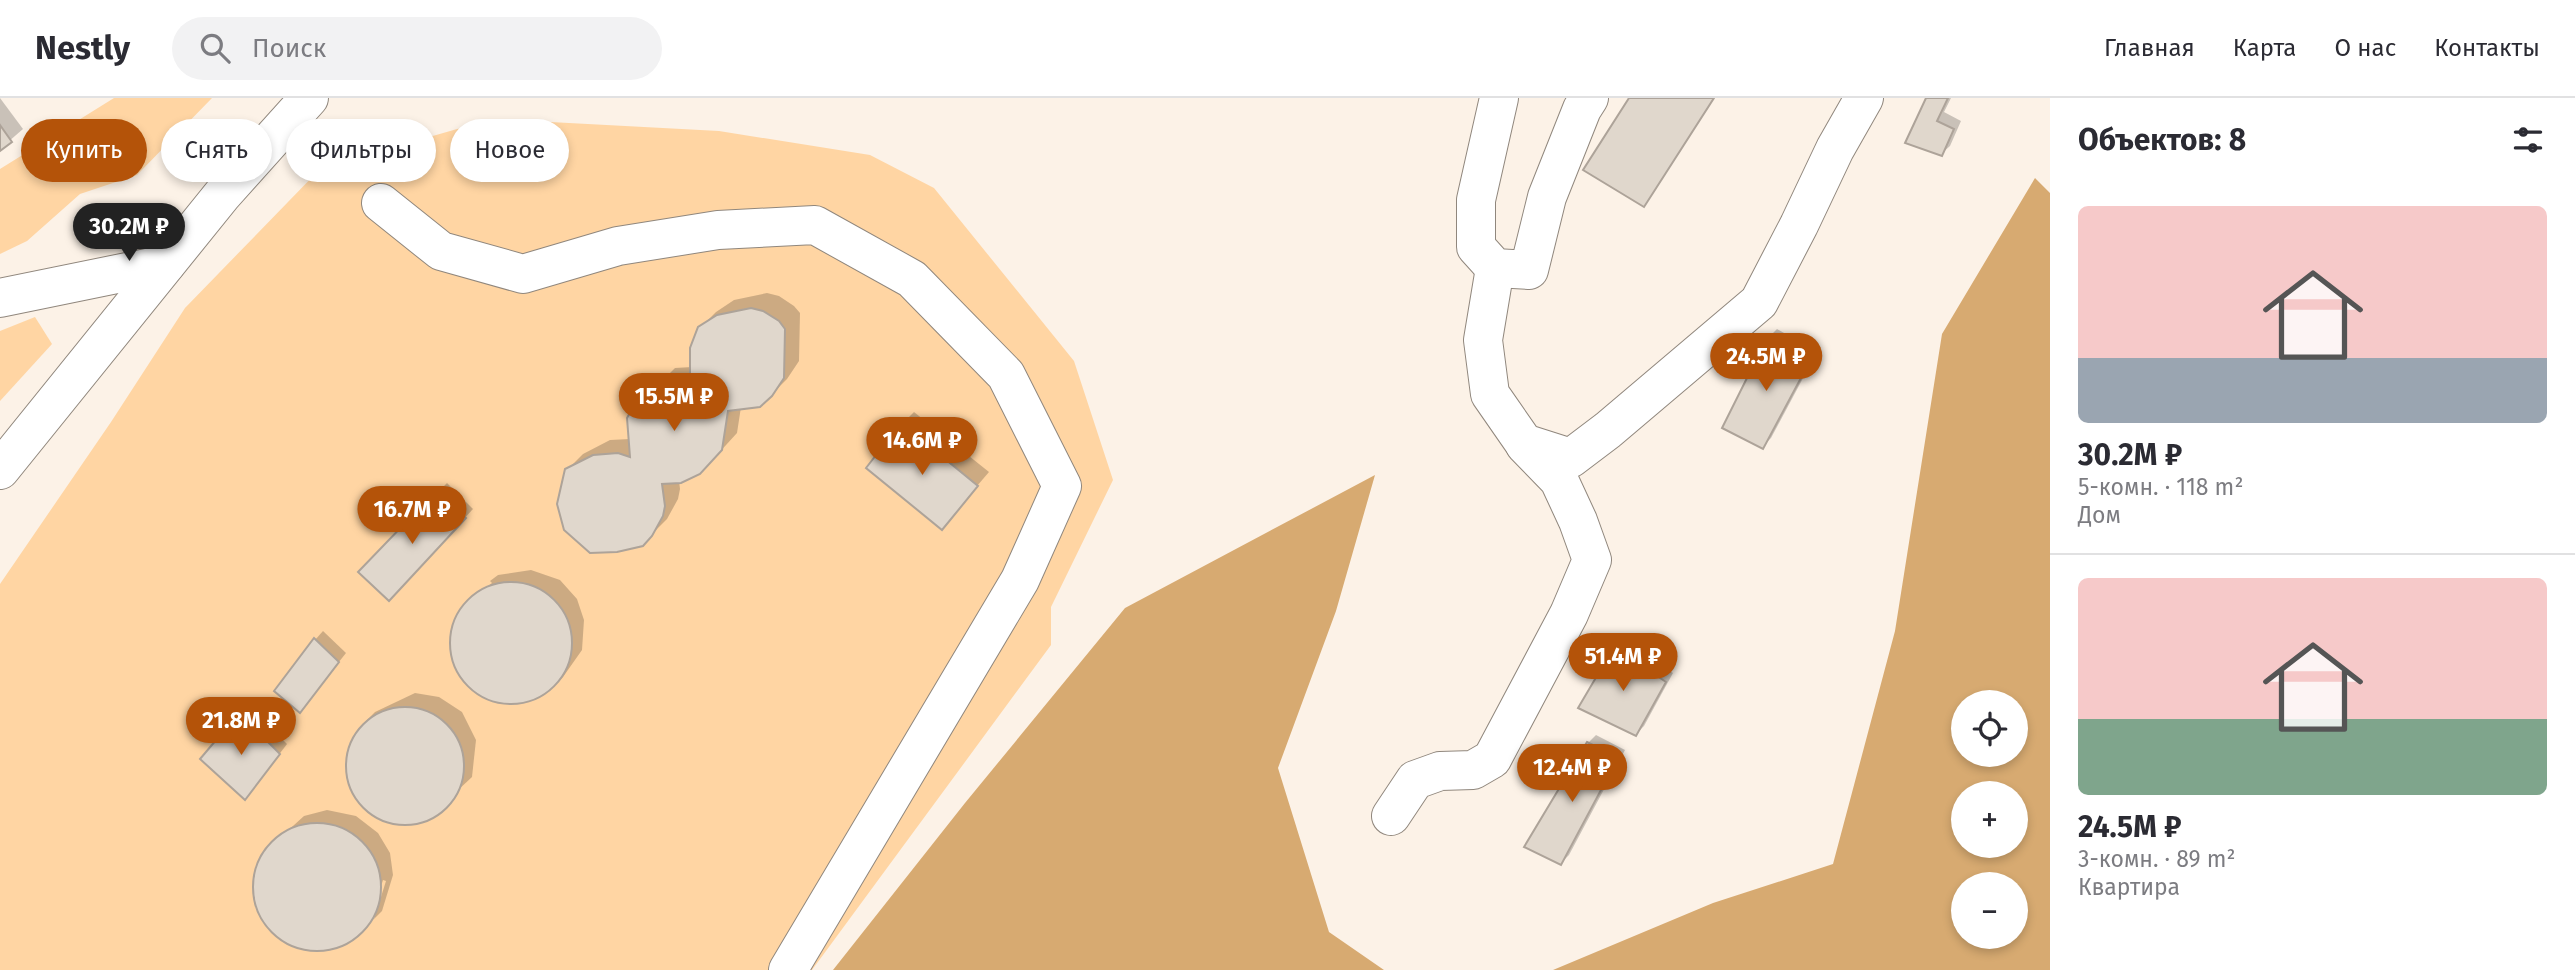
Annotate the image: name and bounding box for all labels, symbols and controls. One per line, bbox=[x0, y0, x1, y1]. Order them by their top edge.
search box bbox=[172, 17, 662, 80]
text: Nestly bbox=[35, 28, 130, 68]
icon: search bbox=[196, 29, 234, 67]
text: Поиск bbox=[252, 33, 326, 64]
text: Главная bbox=[2104, 34, 2195, 62]
text: Карта bbox=[2233, 34, 2296, 62]
text: О нас bbox=[2334, 34, 2396, 62]
text: Контакты bbox=[2434, 34, 2540, 62]
chip: Купить bbox=[21, 119, 147, 182]
chip: Снять bbox=[161, 119, 272, 182]
chip: Фильтры bbox=[286, 119, 436, 182]
chip: Новое bbox=[450, 119, 569, 182]
icon: filters bbox=[2509, 121, 2547, 159]
text: Объектов: 8 bbox=[2078, 122, 2246, 158]
pin: 30.2M ₽ bbox=[64, 204, 194, 263]
text: 30.2M ₽ bbox=[89, 212, 169, 240]
icon: home bbox=[2250, 252, 2376, 378]
pin: 24.5M ₽ bbox=[1701, 334, 1831, 393]
text: 24.5M ₽ bbox=[1726, 342, 1806, 370]
pin: 15.5M ₽ bbox=[609, 374, 739, 433]
text: 15.5M ₽ bbox=[635, 382, 713, 410]
pin: 14.6M ₽ bbox=[857, 418, 987, 477]
text: 14.6M ₽ bbox=[882, 426, 962, 454]
text: 30.2M ₽ bbox=[2078, 437, 2182, 473]
text: 5-комн. · 118 m² bbox=[2078, 473, 2243, 501]
pin: 16.7M ₽ bbox=[347, 486, 477, 546]
text: 16.7M ₽ bbox=[373, 495, 451, 523]
text: Дом bbox=[2078, 501, 2121, 529]
icon: home bbox=[2250, 624, 2376, 750]
pin: 51.4M ₽ bbox=[1558, 634, 1688, 693]
text: 51.4M ₽ bbox=[1585, 642, 1661, 670]
map controls bbox=[1951, 690, 2028, 949]
button: locate bbox=[1951, 690, 2028, 767]
pin: 21.8M ₽ bbox=[176, 698, 306, 757]
text: 21.8M ₽ bbox=[202, 706, 280, 734]
pin: 12.4M ₽ bbox=[1507, 744, 1637, 804]
text: 12.4M ₽ bbox=[1533, 753, 1611, 781]
button: + bbox=[1951, 781, 2028, 858]
text: 24.5M ₽ bbox=[2078, 809, 2182, 845]
text: 3-комн. · 89 m² bbox=[2078, 845, 2235, 873]
button: − bbox=[1951, 872, 2028, 949]
text: Квартира bbox=[2078, 873, 2180, 901]

